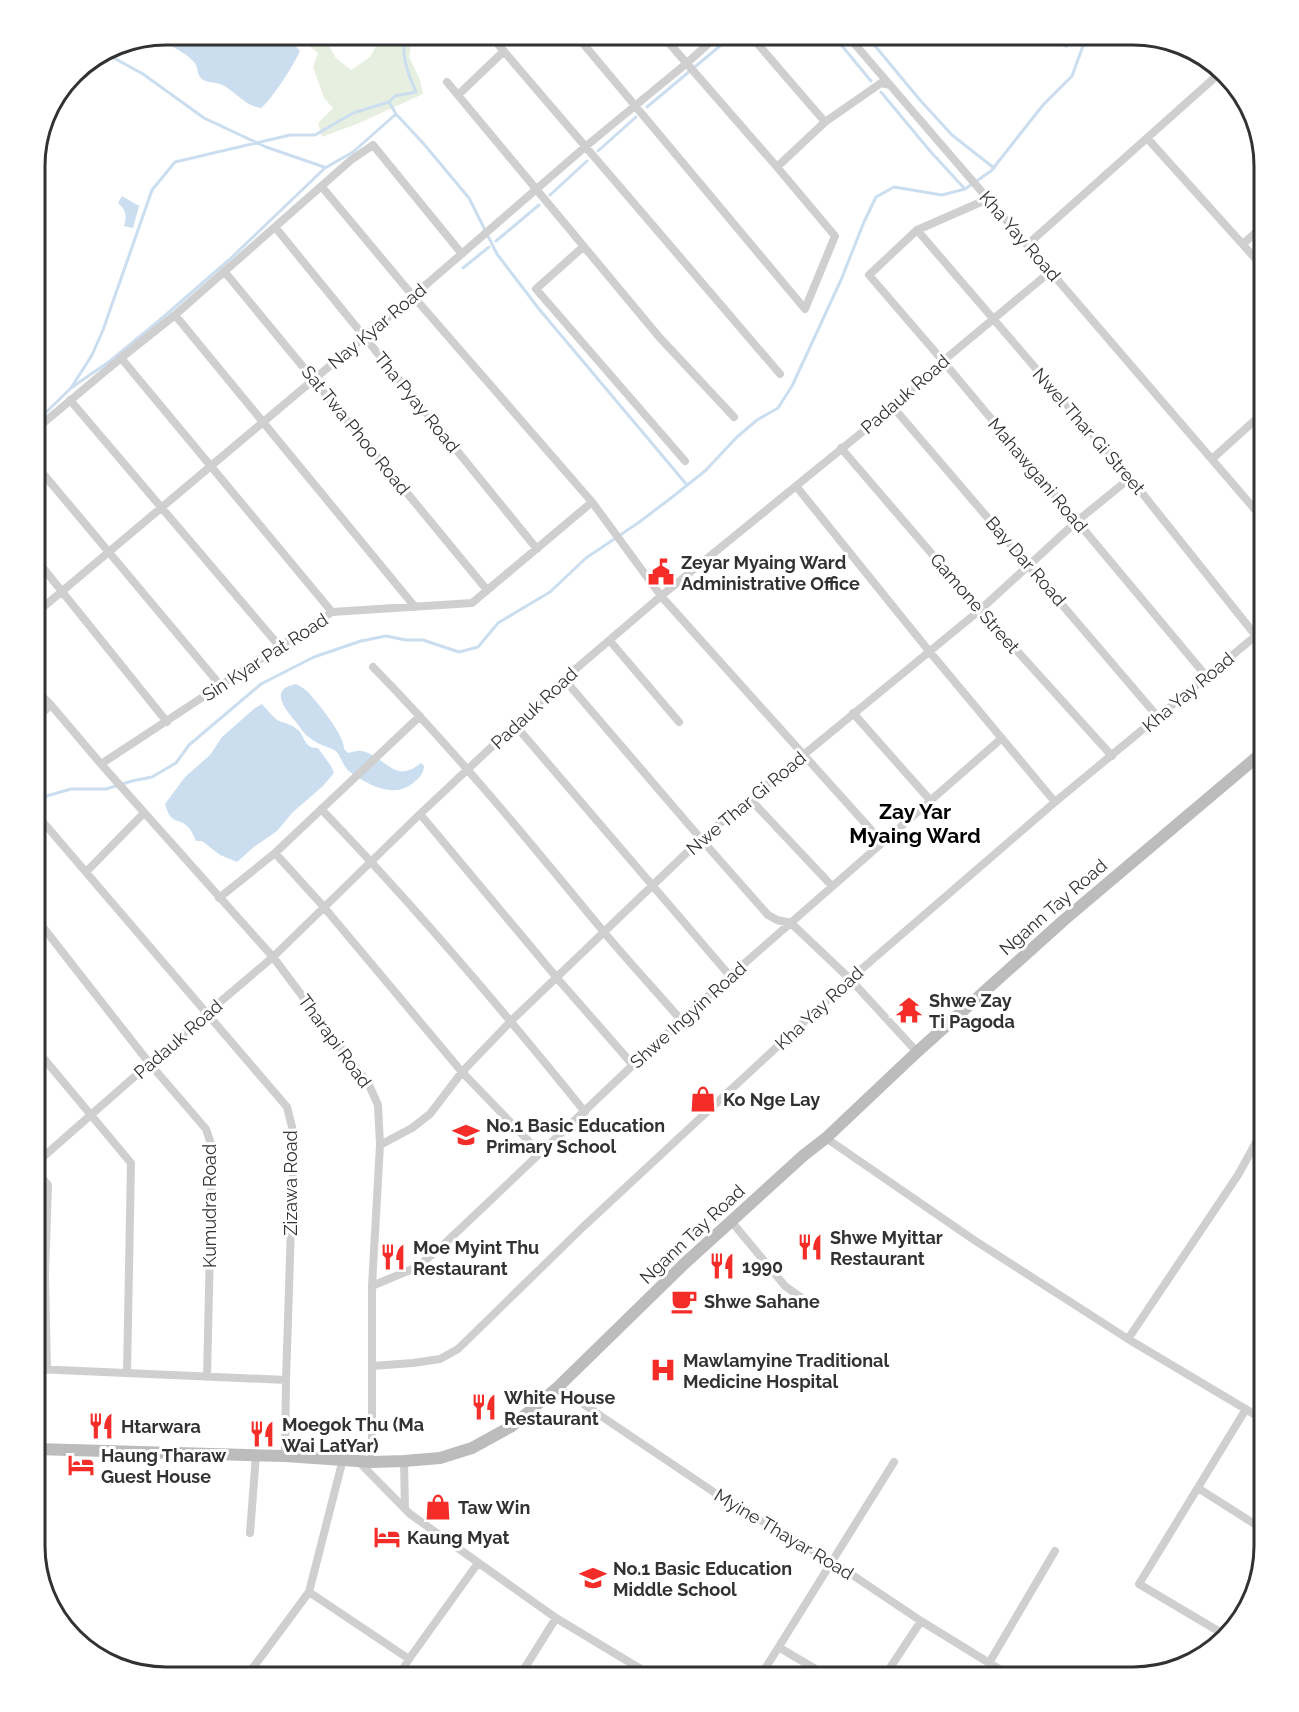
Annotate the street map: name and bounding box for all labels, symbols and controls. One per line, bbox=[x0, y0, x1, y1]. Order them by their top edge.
street label: Kha Yay Road bbox=[975, 187, 1065, 285]
street label: Nay Kyar Road bbox=[324, 279, 430, 373]
street label: Tha Pyay Road bbox=[370, 348, 464, 456]
street label: Padauk Road bbox=[857, 350, 953, 438]
street label: Sat Twa Phoo Road bbox=[298, 361, 414, 499]
street label: Nwel Thar Gi Street bbox=[1029, 364, 1149, 498]
street label: Mahawgani Road bbox=[984, 413, 1092, 537]
street label: Bay Dar Road bbox=[981, 512, 1071, 610]
street label: Gamone Street bbox=[926, 549, 1024, 657]
place label: Zeyar Myaing Ward Administrative Office bbox=[681, 552, 860, 594]
public building icon: Zeyar Myaing Ward Administrative Office bbox=[646, 557, 676, 587]
street label: Sin Kyar Pat Road bbox=[198, 609, 332, 705]
street label: Kha Yay Road bbox=[1138, 648, 1238, 736]
street label: Padauk Road bbox=[487, 663, 581, 753]
street label: Nwe Thar Gi Road bbox=[682, 747, 810, 859]
district label: Zay Yar Myaing Ward bbox=[849, 799, 981, 848]
street label: Ngann Tay Road bbox=[995, 855, 1111, 959]
street label: Shwe Ingyin Road bbox=[626, 957, 750, 1073]
street label: Kha Yay Road bbox=[771, 962, 867, 1054]
street label: Tharapi Road bbox=[294, 990, 376, 1092]
place label: Shwe Zay Ti Pagoda bbox=[929, 990, 1015, 1032]
street label: Padauk Road bbox=[130, 995, 226, 1083]
temple icon: Shwe Zay Ti Pagoda bbox=[894, 995, 924, 1025]
shop icon: Ko Nge Lay bbox=[688, 1084, 718, 1114]
place label: Ko Nge Lay bbox=[723, 1089, 820, 1110]
place label: No.1 Basic Education Primary School bbox=[486, 1115, 665, 1157]
school or university icon: No.1 Basic Education Primary School bbox=[451, 1120, 481, 1150]
street label: Zizawa Road bbox=[280, 1130, 301, 1236]
street label: Kumudra Road bbox=[199, 1144, 220, 1268]
street label: Ngann Tay Road bbox=[635, 1180, 749, 1288]
place label: Shwe Myittar Restaurant bbox=[830, 1227, 943, 1269]
restaurant icon: Shwe Myittar Restaurant bbox=[795, 1232, 825, 1262]
place label: Moe Myint Thu Restaurant bbox=[413, 1237, 539, 1279]
restaurant icon: Moe Myint Thu Restaurant bbox=[378, 1242, 408, 1272]
restaurant icon: 1990 bbox=[707, 1251, 737, 1281]
place label: 1990 bbox=[742, 1256, 783, 1277]
cafe icon: Shwe Sahane bbox=[669, 1286, 699, 1316]
place label: Shwe Sahane bbox=[704, 1291, 820, 1312]
place label: Mawlamyine Traditional Medicine Hospital bbox=[683, 1350, 889, 1392]
hospital icon: Mawlamyine Traditional Medicine Hospital bbox=[648, 1355, 678, 1385]
place label: White House Restaurant bbox=[504, 1387, 615, 1429]
restaurant icon: White House Restaurant bbox=[469, 1392, 499, 1422]
restaurant icon: Htarwara bbox=[86, 1411, 116, 1441]
place label: Moegok Thu (Ma Wai LatYar) bbox=[282, 1414, 424, 1456]
place label: Htarwara bbox=[121, 1416, 201, 1437]
restaurant icon: Moegok Thu (Ma Wai LatYar) bbox=[247, 1419, 277, 1449]
place label: Haung Tharaw Guest House bbox=[101, 1445, 227, 1487]
hotel icon: Haung Tharaw Guest House bbox=[66, 1450, 96, 1480]
street label: Myine Thayar Road bbox=[711, 1484, 857, 1584]
shop icon: Taw Win bbox=[423, 1492, 453, 1522]
place label: Taw Win bbox=[458, 1497, 530, 1518]
hotel icon: Kaung Myat bbox=[372, 1522, 402, 1552]
place label: Kaung Myat bbox=[407, 1527, 510, 1548]
place label: No.1 Basic Education Middle School bbox=[613, 1558, 792, 1600]
school or university icon: No.1 Basic Education Middle School bbox=[578, 1563, 608, 1593]

